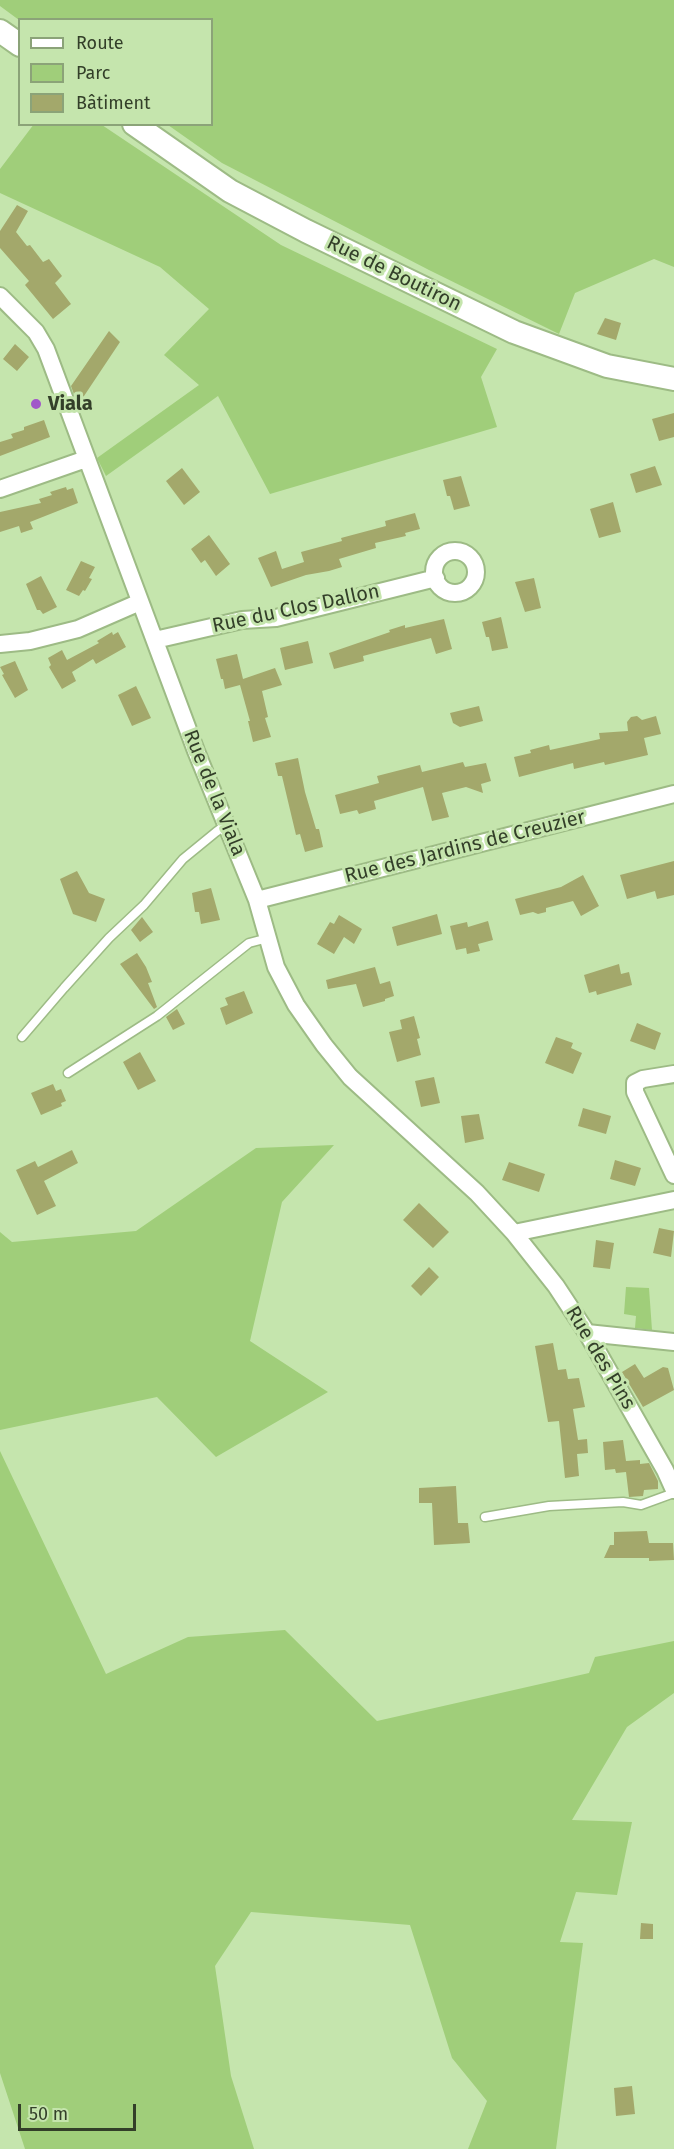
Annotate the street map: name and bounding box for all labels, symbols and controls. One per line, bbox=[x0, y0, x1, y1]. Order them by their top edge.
legend bbox=[18, 18, 213, 126]
text: Route bbox=[76, 32, 124, 54]
text: Parc bbox=[76, 62, 110, 84]
text: Bâtiment bbox=[76, 92, 151, 114]
street label: Rue de Boutiron bbox=[323, 231, 465, 317]
place label: Viala bbox=[48, 392, 93, 416]
marker: Viala bbox=[29, 397, 43, 411]
street label: Rue du Clos Dallon bbox=[210, 580, 382, 638]
street label: Rue de la Viala bbox=[178, 726, 250, 860]
street label: Rue des Jardins de Creuzier bbox=[342, 805, 588, 889]
street label: Rue des Pins bbox=[560, 1302, 640, 1414]
scale bar bbox=[21, 2092, 140, 2130]
text: 50 m bbox=[29, 2103, 68, 2125]

